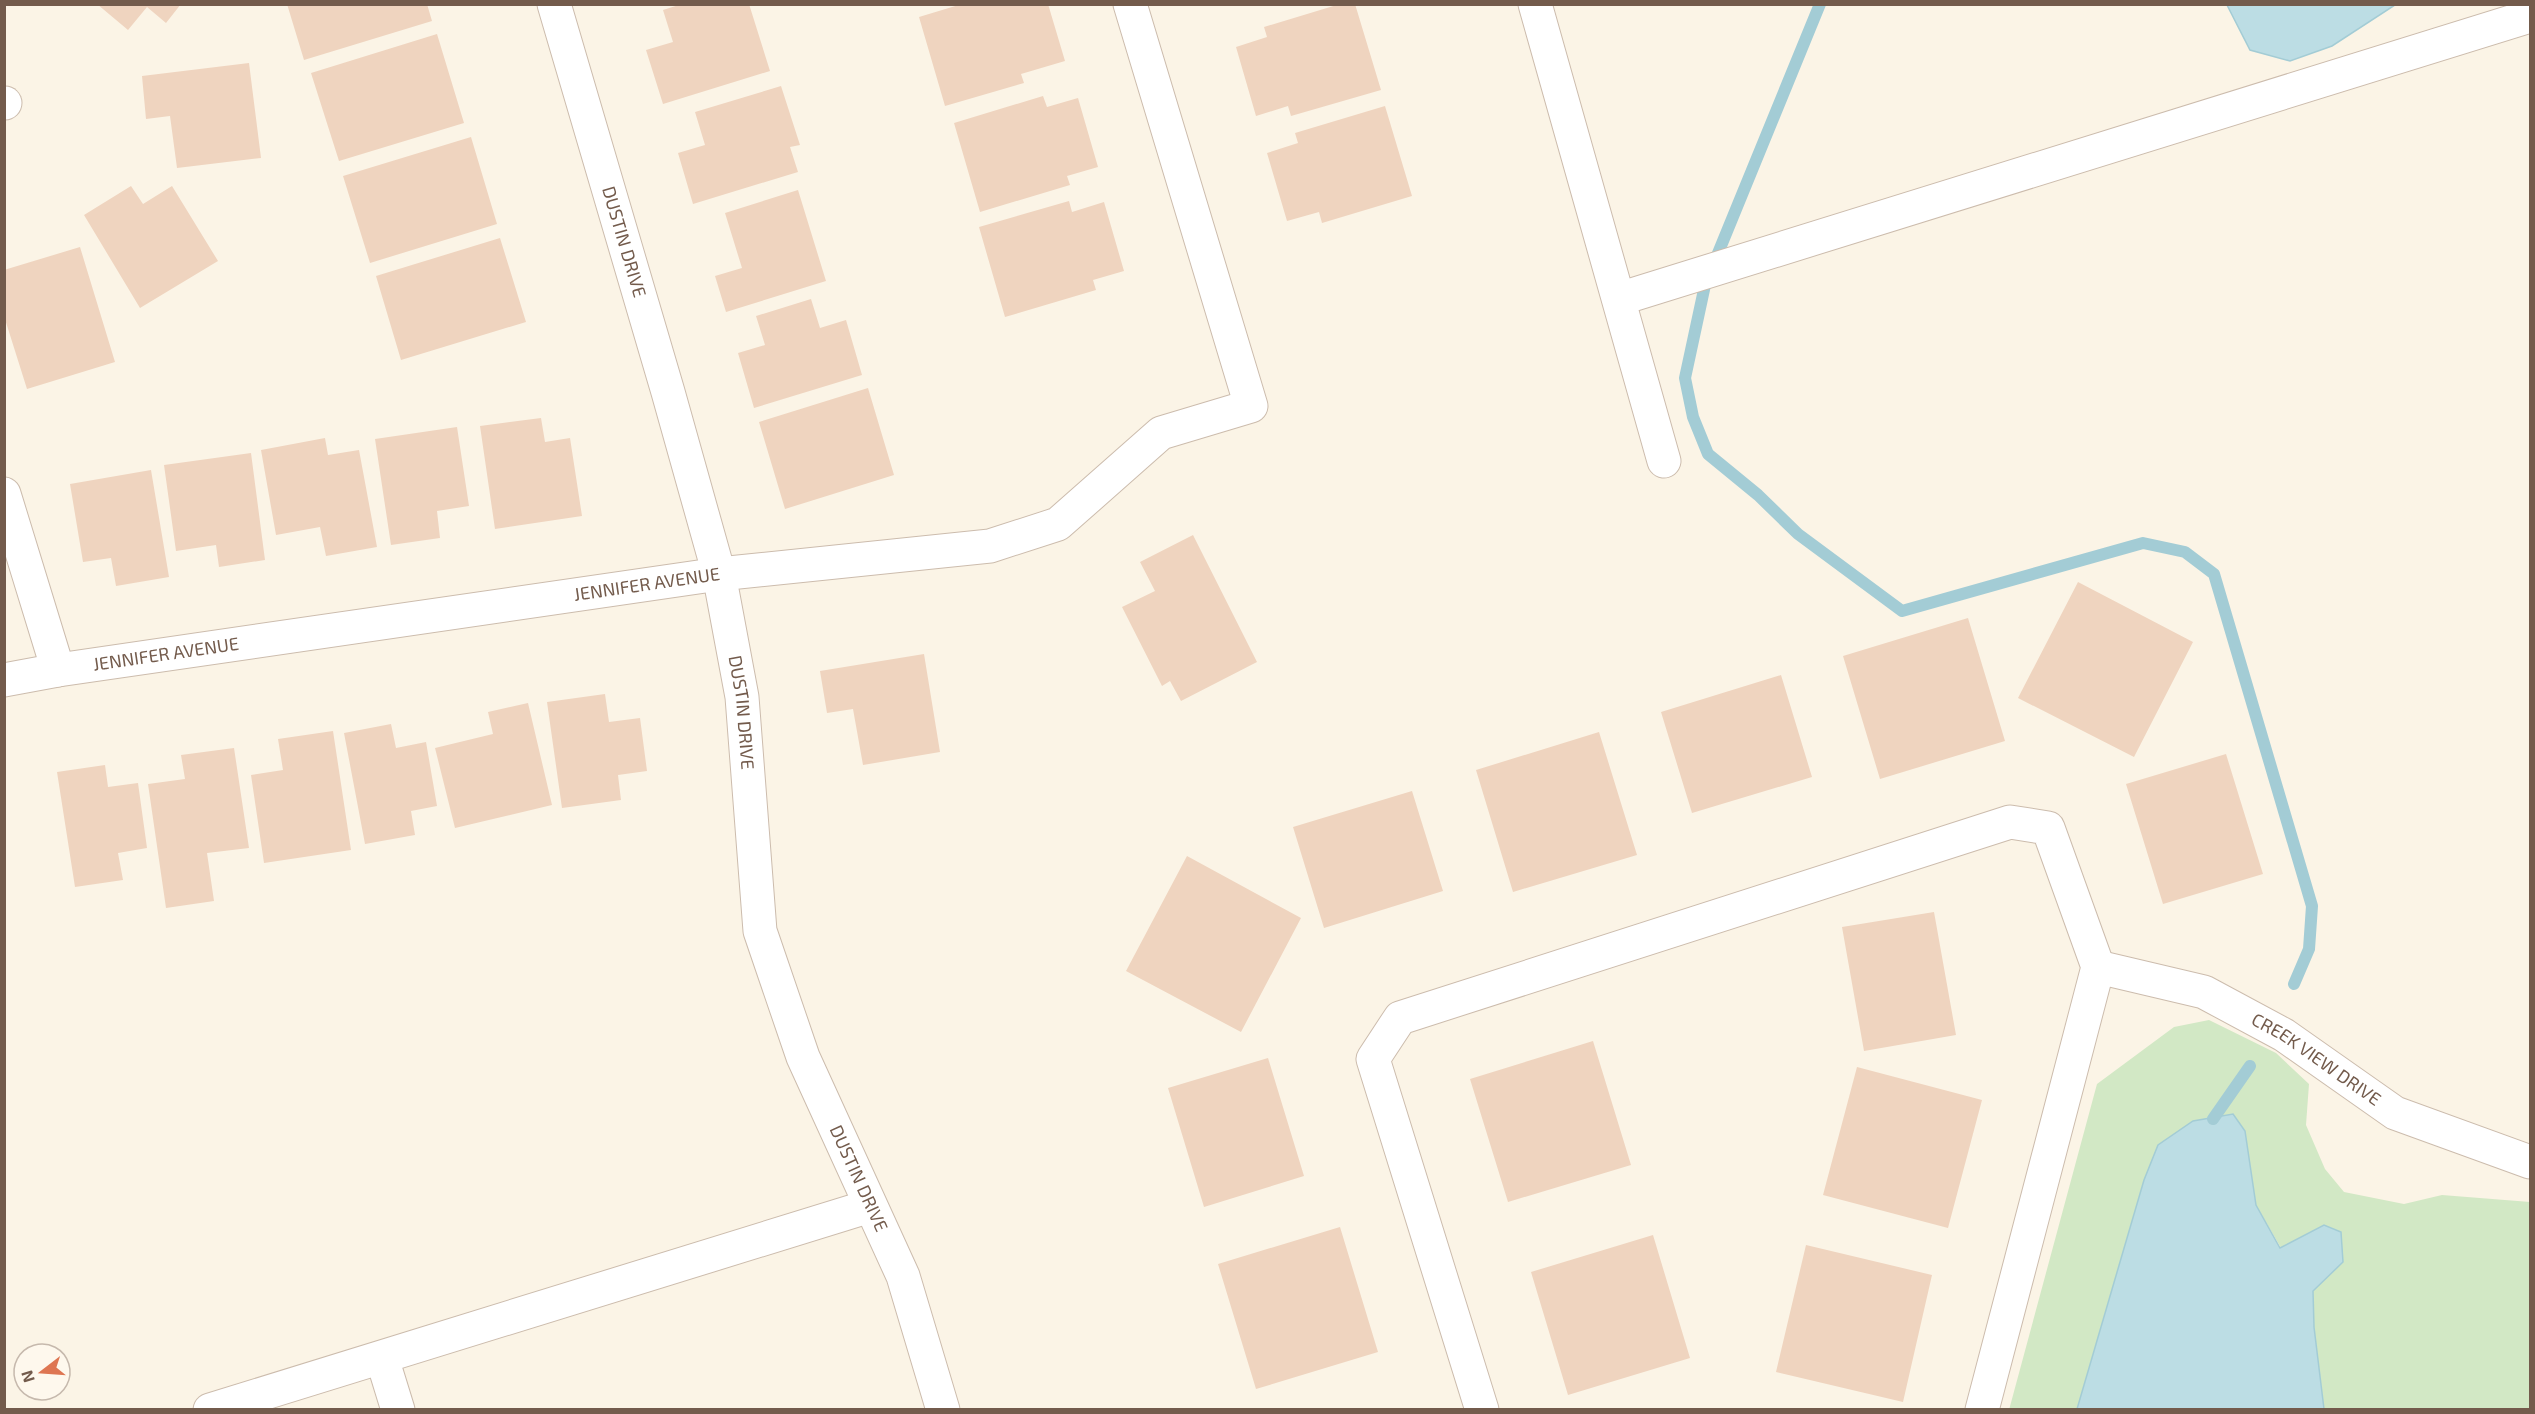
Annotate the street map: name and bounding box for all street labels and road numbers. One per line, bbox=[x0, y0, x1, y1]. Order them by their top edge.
street label: DUSTIN DRIVE bbox=[598, 183, 652, 300]
street label: JENNIFER AVENUE bbox=[572, 562, 721, 605]
street label: JENNIFER AVENUE bbox=[91, 632, 240, 675]
street label: DUSTIN DRIVE bbox=[724, 654, 760, 770]
street label: CREEK VIEW DRIVE bbox=[2248, 1008, 2386, 1110]
street label: DUSTIN DRIVE bbox=[826, 1121, 893, 1235]

